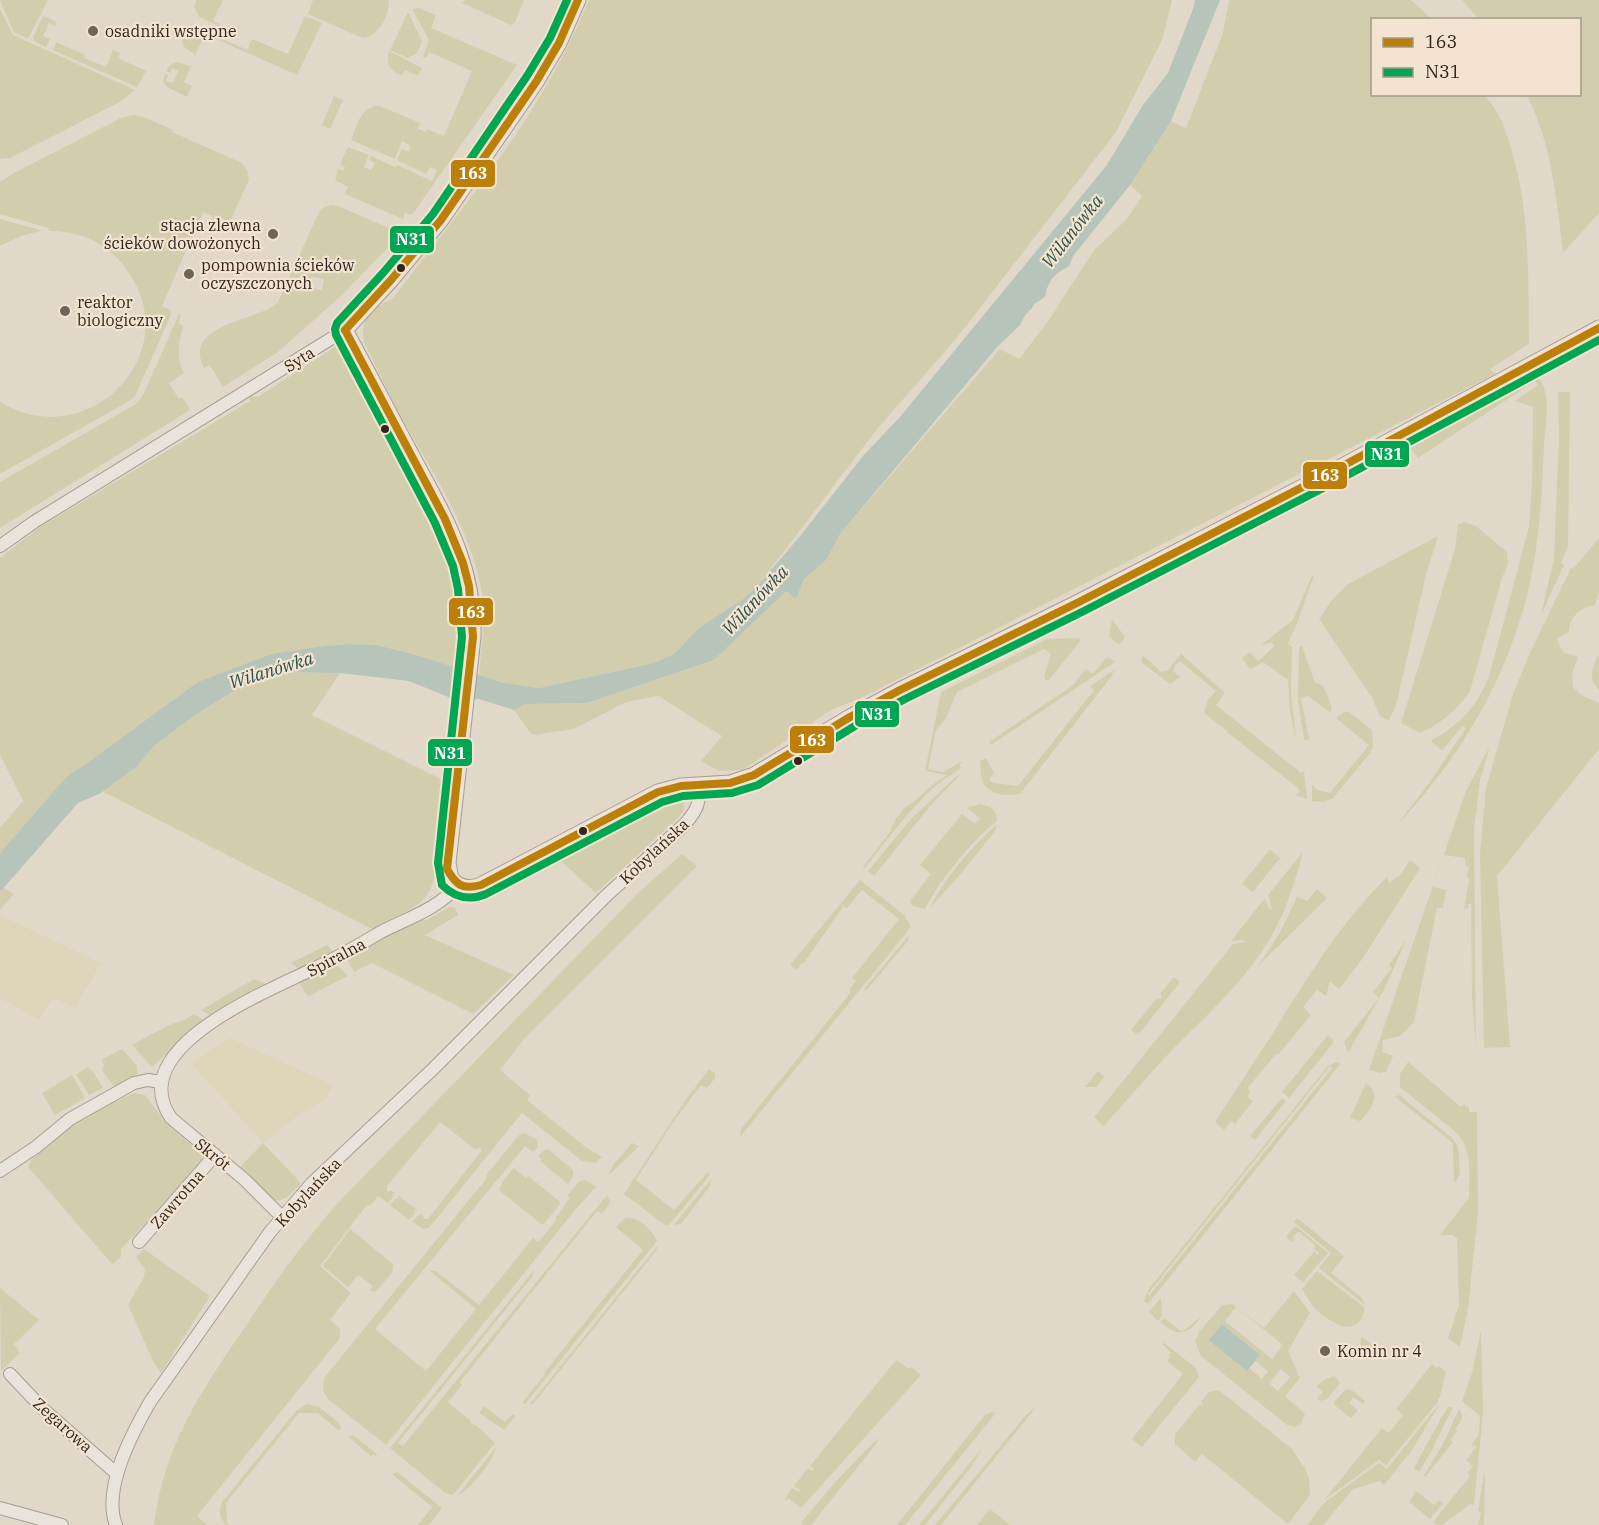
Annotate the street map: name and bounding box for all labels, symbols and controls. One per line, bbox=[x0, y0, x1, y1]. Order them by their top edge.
legend bbox=[1371, 18, 1581, 96]
place label: osadniki wstępne bbox=[105, 21, 237, 41]
marker: osadniki wstępne bbox=[86, 24, 100, 38]
text: 163 bbox=[1425, 30, 1457, 53]
text: N31 bbox=[1425, 60, 1461, 83]
line badge: 163 bbox=[450, 159, 496, 188]
text: 163 bbox=[459, 163, 487, 183]
water label: Wilanówka bbox=[1036, 189, 1108, 272]
place label: stacja zlewna ścieków dowożonych bbox=[104, 215, 261, 253]
line badge: N31 bbox=[389, 225, 435, 254]
marker: stacja zlewna ścieków dowożonych bbox=[266, 227, 280, 241]
text: N31 bbox=[396, 229, 428, 249]
place label: pompownia ścieków oczyszczonych bbox=[201, 255, 355, 293]
unlabelled marker bbox=[395, 262, 407, 274]
marker: pompownia ścieków oczyszczonych bbox=[182, 267, 196, 281]
place label: reaktor biologiczny bbox=[77, 292, 164, 330]
marker: reaktor biologiczny bbox=[58, 304, 72, 318]
street label: Syta bbox=[280, 342, 318, 376]
unlabelled marker bbox=[379, 423, 391, 435]
line badge: N31 bbox=[1364, 440, 1410, 468]
text: N31 bbox=[1371, 444, 1403, 464]
line badge: 163 bbox=[1302, 461, 1348, 490]
text: 163 bbox=[1311, 465, 1339, 485]
water label: Wilanówka bbox=[717, 560, 793, 640]
line badge: 163 bbox=[448, 597, 494, 626]
text: 163 bbox=[457, 602, 485, 622]
water label: Wilanówka bbox=[226, 646, 316, 694]
line badge: N31 bbox=[854, 700, 900, 728]
text: N31 bbox=[861, 704, 893, 724]
line badge: 163 bbox=[789, 725, 835, 754]
text: 163 bbox=[798, 730, 826, 750]
line badge: N31 bbox=[427, 738, 473, 767]
text: N31 bbox=[434, 743, 466, 763]
unlabelled marker bbox=[792, 755, 804, 767]
street label: Kobylańska bbox=[615, 814, 693, 888]
unlabelled marker bbox=[577, 825, 589, 837]
street label: Spiralna bbox=[303, 933, 369, 981]
street label: Skrót bbox=[191, 1133, 235, 1175]
street label: Kobylańska bbox=[271, 1153, 345, 1231]
street label: Zawrotna bbox=[146, 1165, 208, 1233]
place label: Komin nr 4 bbox=[1337, 1341, 1422, 1361]
marker: Komin nr 4 bbox=[1318, 1344, 1332, 1358]
street label: Zegarowa bbox=[29, 1393, 97, 1457]

